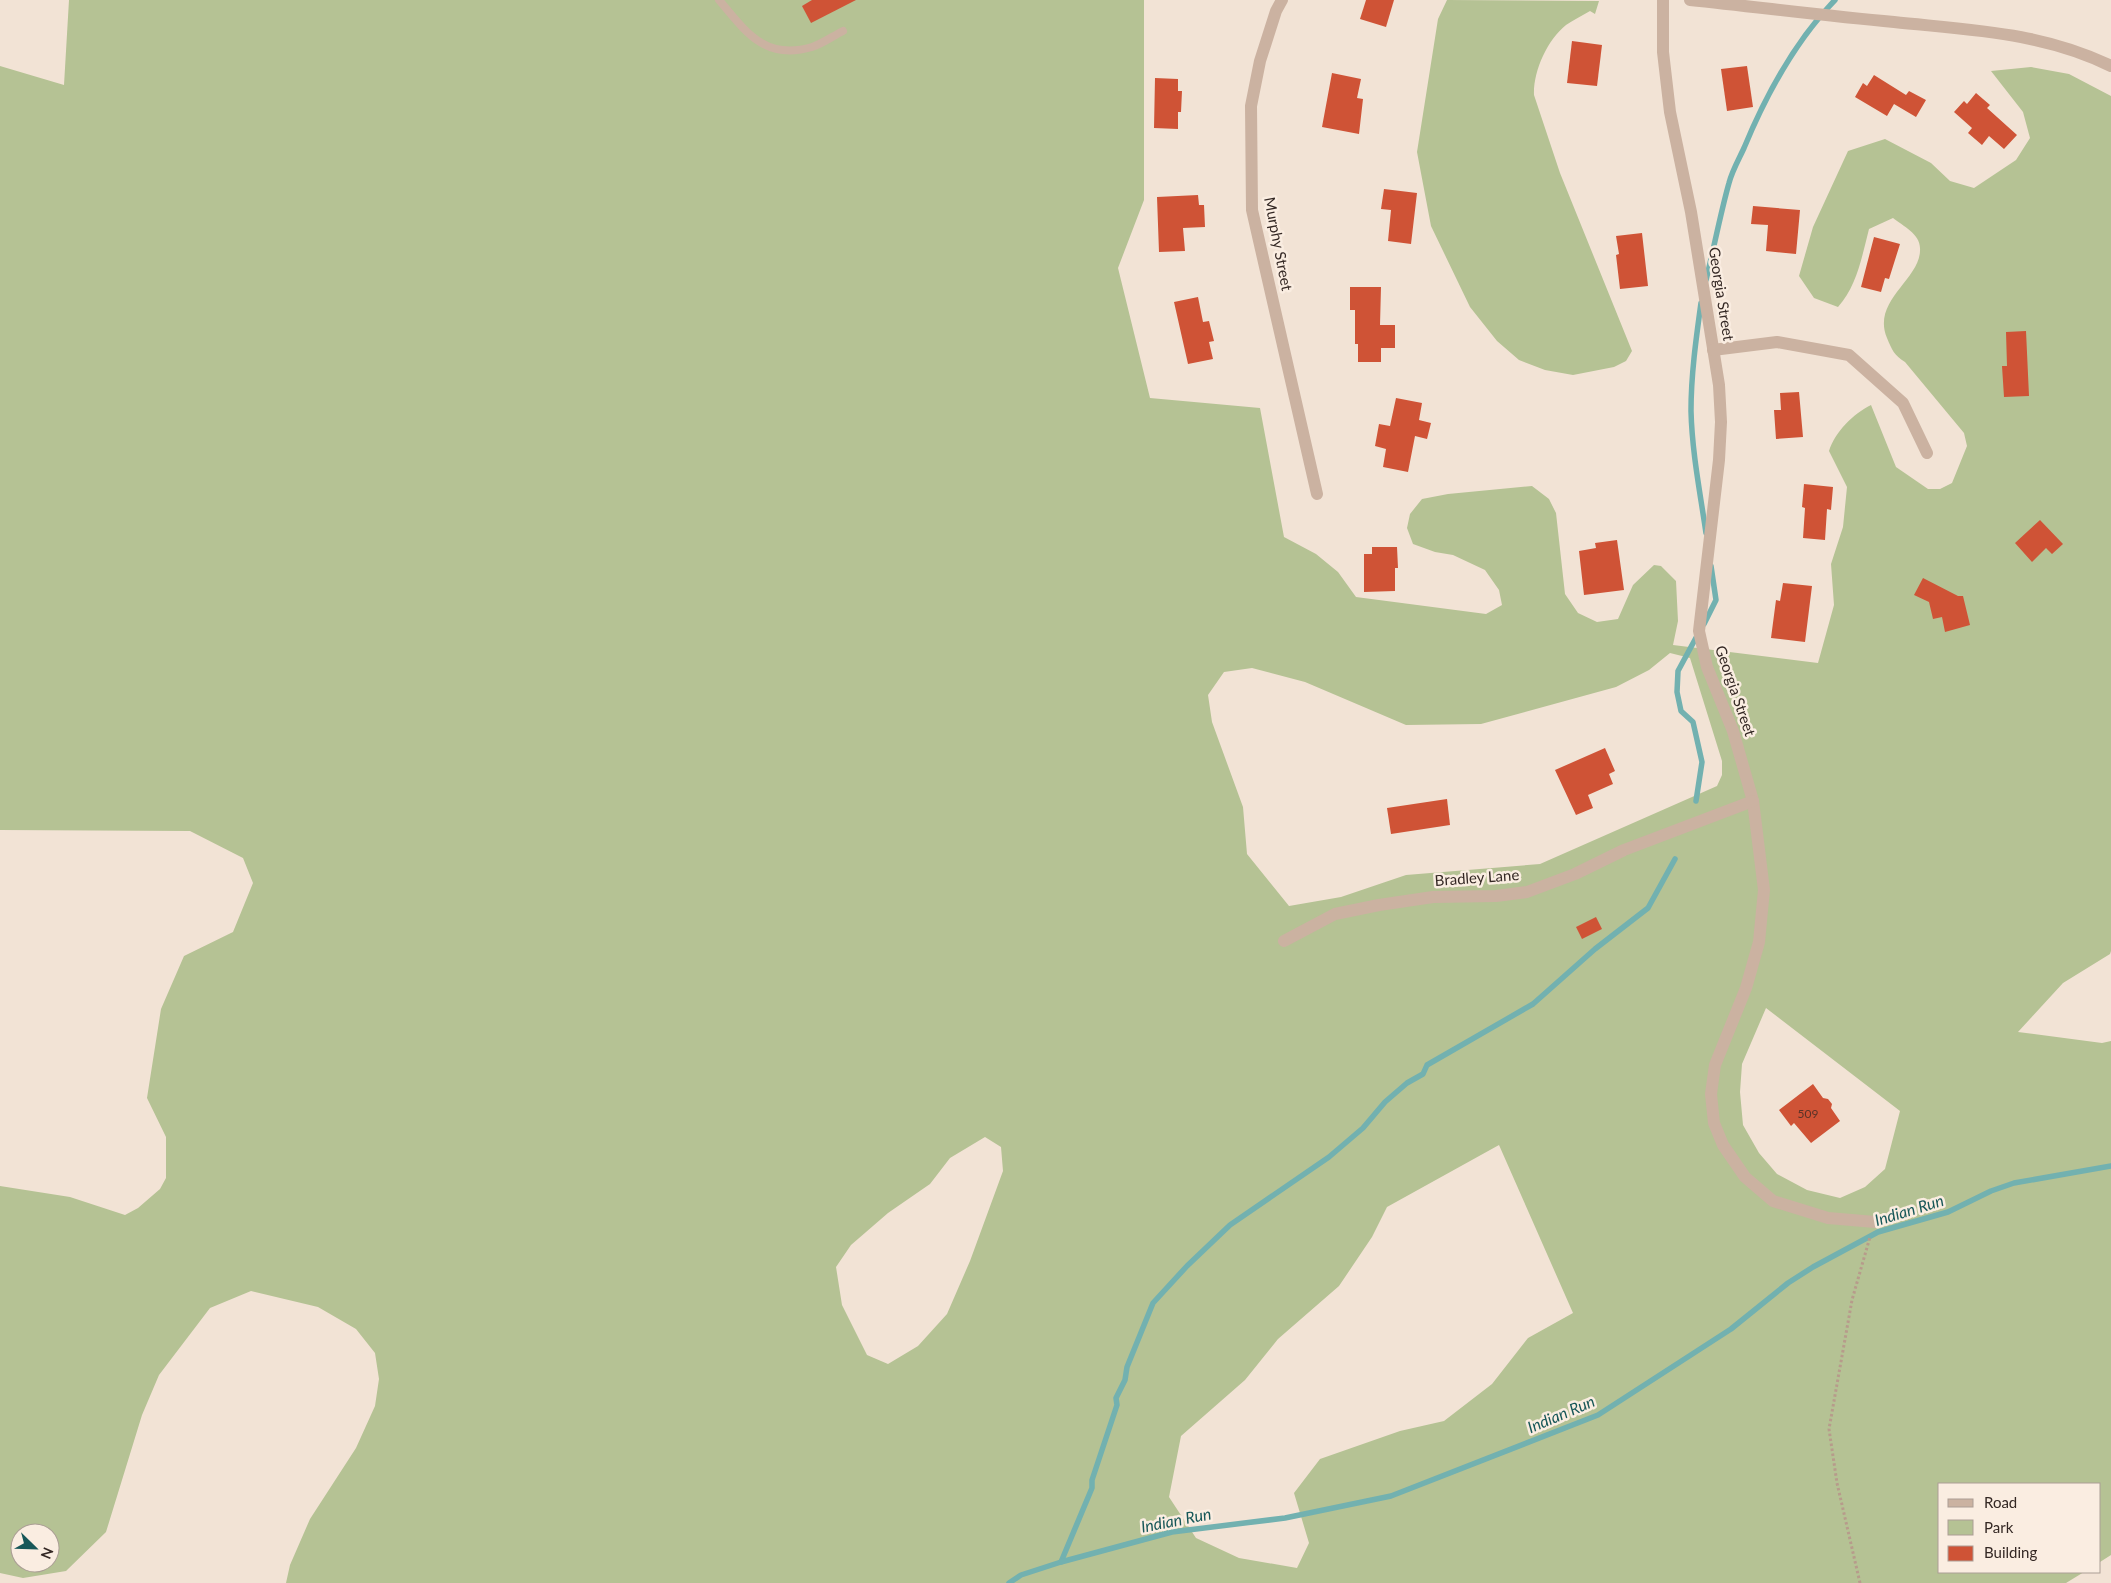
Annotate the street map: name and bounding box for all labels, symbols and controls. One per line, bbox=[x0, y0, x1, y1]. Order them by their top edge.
street label: Murphy Street bbox=[1261, 196, 1297, 293]
street label: Georgia Street bbox=[1706, 246, 1738, 343]
street label: Georgia Street bbox=[1712, 643, 1760, 739]
street label: Bradley Lane bbox=[1434, 865, 1520, 889]
house number: 509 bbox=[1798, 1106, 1818, 1121]
water label: Indian Run bbox=[1872, 1190, 1946, 1229]
water label: Indian Run bbox=[1524, 1391, 1597, 1436]
legend bbox=[1938, 1483, 2101, 1573]
text: Road bbox=[1984, 1493, 2017, 1511]
water label: Indian Run bbox=[1139, 1503, 1213, 1536]
text: Park bbox=[1984, 1518, 2014, 1536]
north arrow bbox=[10, 1523, 60, 1573]
text: Building bbox=[1984, 1543, 2037, 1561]
text: N bbox=[37, 1545, 57, 1562]

